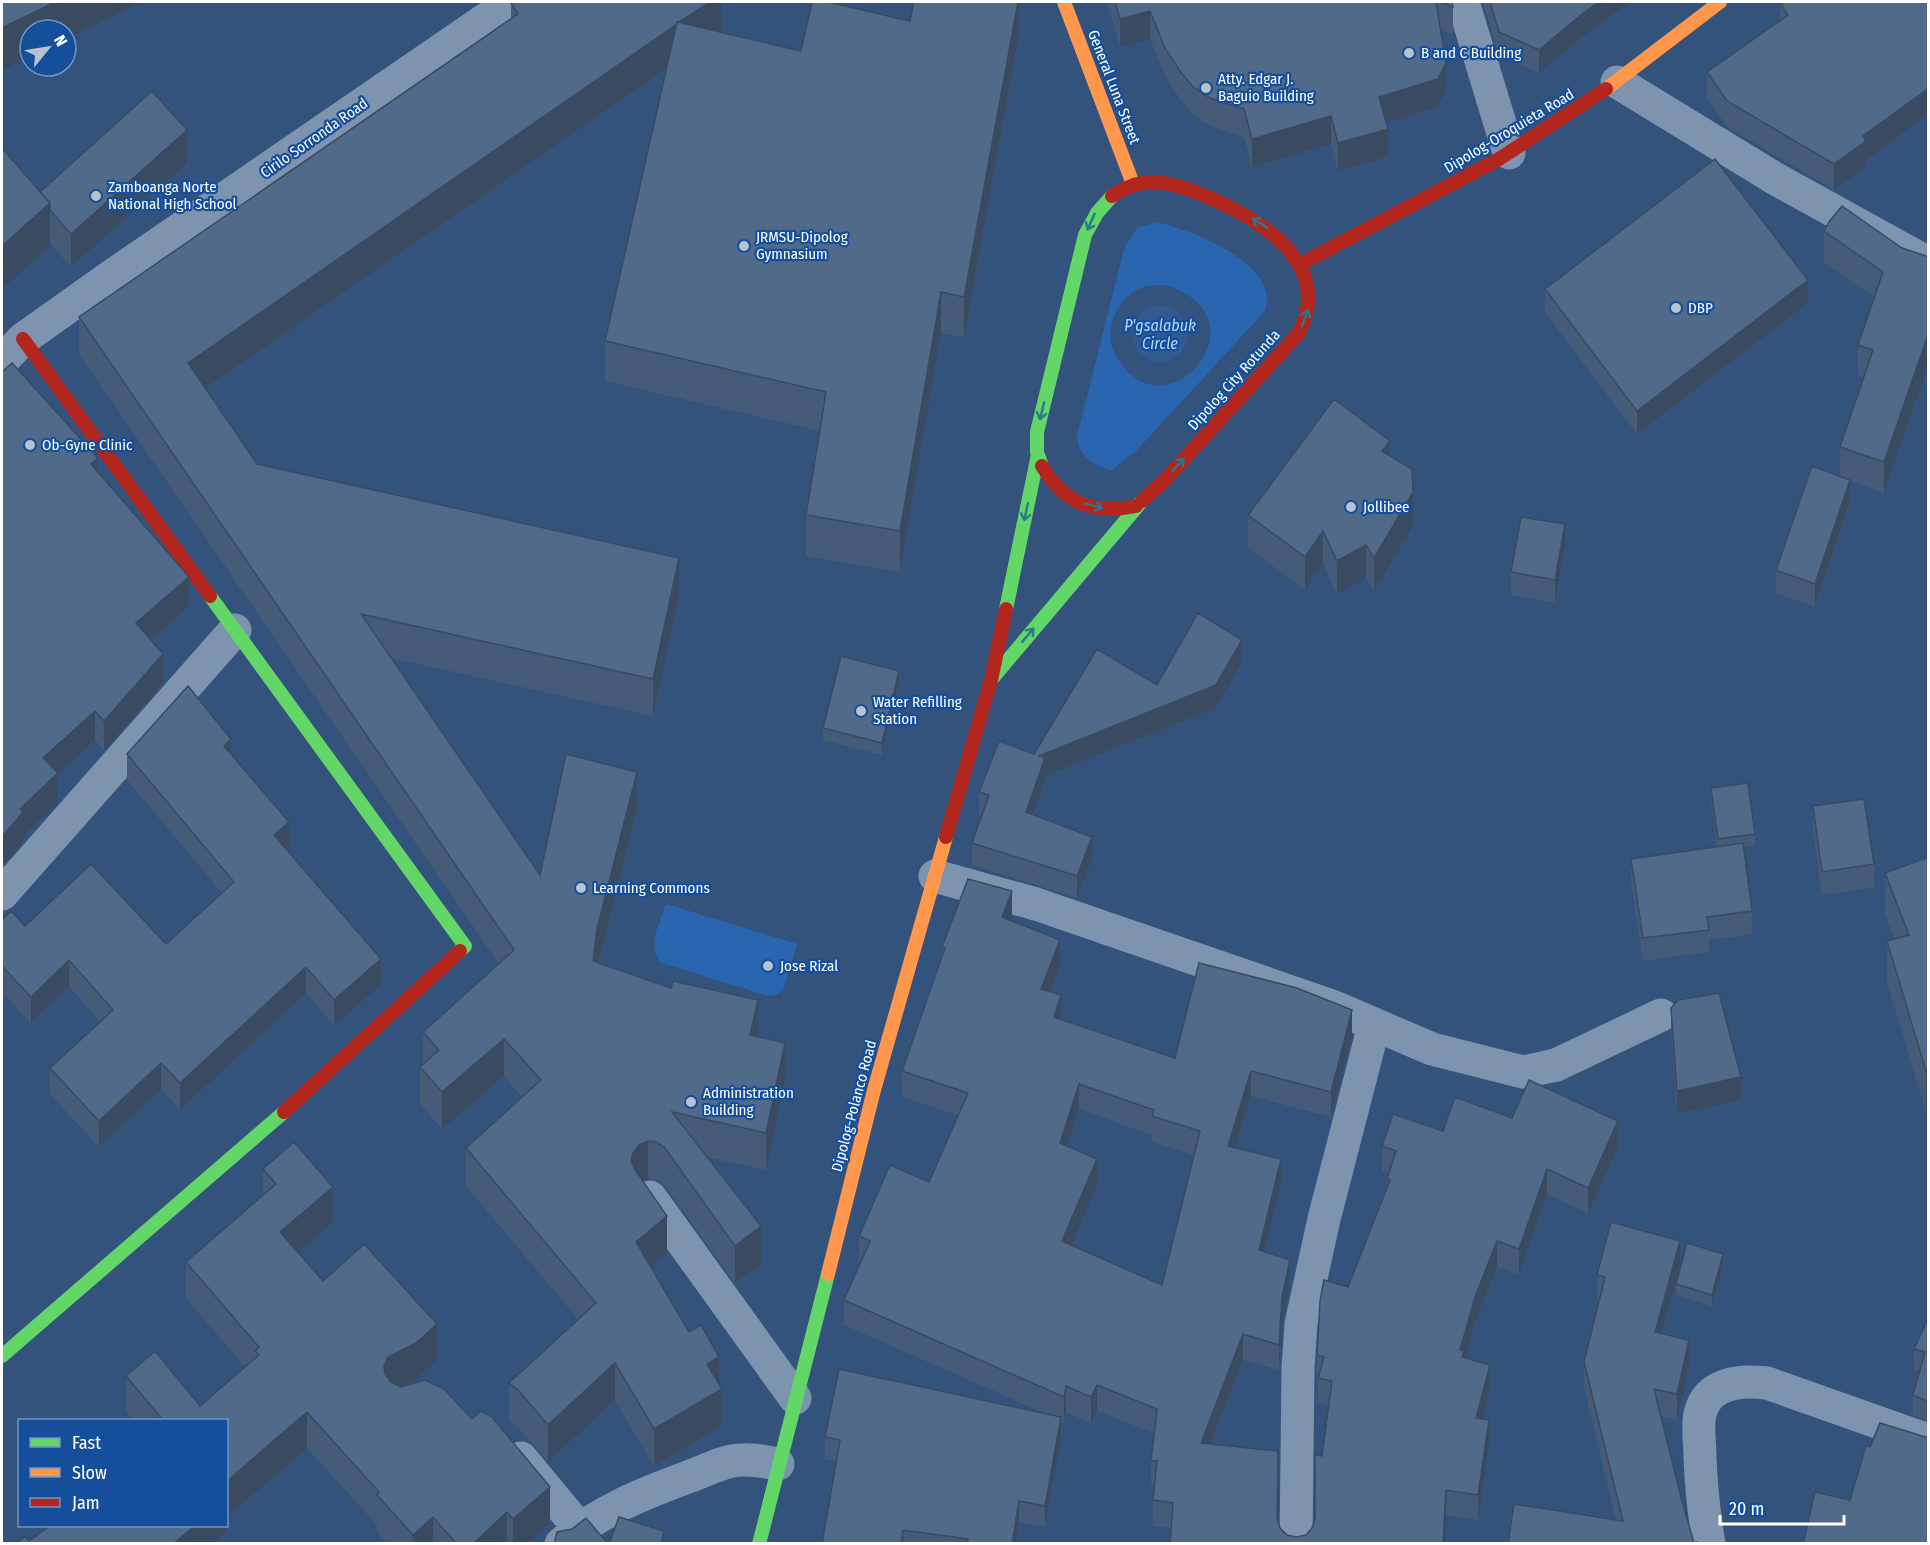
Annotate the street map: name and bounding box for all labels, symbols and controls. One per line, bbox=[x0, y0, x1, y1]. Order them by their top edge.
north arrow bbox=[18, 18, 78, 78]
street label: General Luna Street bbox=[1084, 27, 1144, 147]
text: N bbox=[50, 32, 71, 50]
place label: B and C Building bbox=[1421, 44, 1521, 62]
marker: B and C Building bbox=[1402, 46, 1416, 60]
place label: Atty. Edgar J. Baguio Building bbox=[1218, 70, 1314, 105]
marker: Atty. Edgar J. Baguio Building bbox=[1199, 81, 1213, 95]
street label: Dipolog-Oroquieta Road bbox=[1441, 85, 1577, 177]
street label: Cirilo Sorronda Road bbox=[257, 94, 371, 182]
place label: Zamboanga Norte National High School bbox=[108, 178, 237, 213]
marker: Zamboanga Norte National High School bbox=[89, 189, 103, 203]
one-way arrow bbox=[1085, 213, 1096, 231]
one-way arrow bbox=[1252, 217, 1269, 229]
place label: JRMSU-Dipolog Gymnasium bbox=[756, 228, 848, 263]
marker: JRMSU-Dipolog Gymnasium bbox=[737, 239, 751, 253]
place label: DBP bbox=[1688, 299, 1713, 317]
marker: DBP bbox=[1669, 301, 1683, 315]
one-way arrow bbox=[1300, 310, 1311, 328]
water label: P'gsalabuk Circle bbox=[1124, 316, 1196, 353]
street label: Dipolog City Rotunda bbox=[1184, 326, 1284, 434]
one-way arrow bbox=[1035, 401, 1047, 420]
place label: Ob-Gyne Clinic bbox=[42, 436, 133, 454]
marker: Ob-Gyne Clinic bbox=[23, 438, 37, 452]
one-way arrow bbox=[1171, 458, 1185, 473]
place label: Jollibee bbox=[1363, 498, 1410, 516]
marker: Jollibee bbox=[1344, 500, 1358, 514]
one-way arrow bbox=[1084, 501, 1103, 512]
one-way arrow bbox=[1020, 502, 1031, 521]
one-way arrow bbox=[1021, 628, 1034, 644]
place label: Water Refilling Station bbox=[873, 693, 962, 728]
marker: Water Refilling Station bbox=[854, 704, 868, 718]
place label: Learning Commons bbox=[593, 879, 710, 897]
marker: Learning Commons bbox=[574, 881, 588, 895]
place label: Jose Rizal bbox=[780, 957, 838, 975]
marker: Jose Rizal bbox=[761, 959, 775, 973]
street label: Dipolog-Polanco Road bbox=[828, 1038, 880, 1174]
place label: Administration Building bbox=[703, 1084, 794, 1119]
marker: Administration Building bbox=[684, 1095, 698, 1109]
legend bbox=[18, 1419, 228, 1527]
text: Fast bbox=[72, 1432, 101, 1454]
text: Slow bbox=[72, 1462, 107, 1484]
scale bar bbox=[1720, 1488, 1844, 1526]
text: Jam bbox=[72, 1492, 100, 1514]
text: 20 m bbox=[1729, 1498, 1764, 1520]

